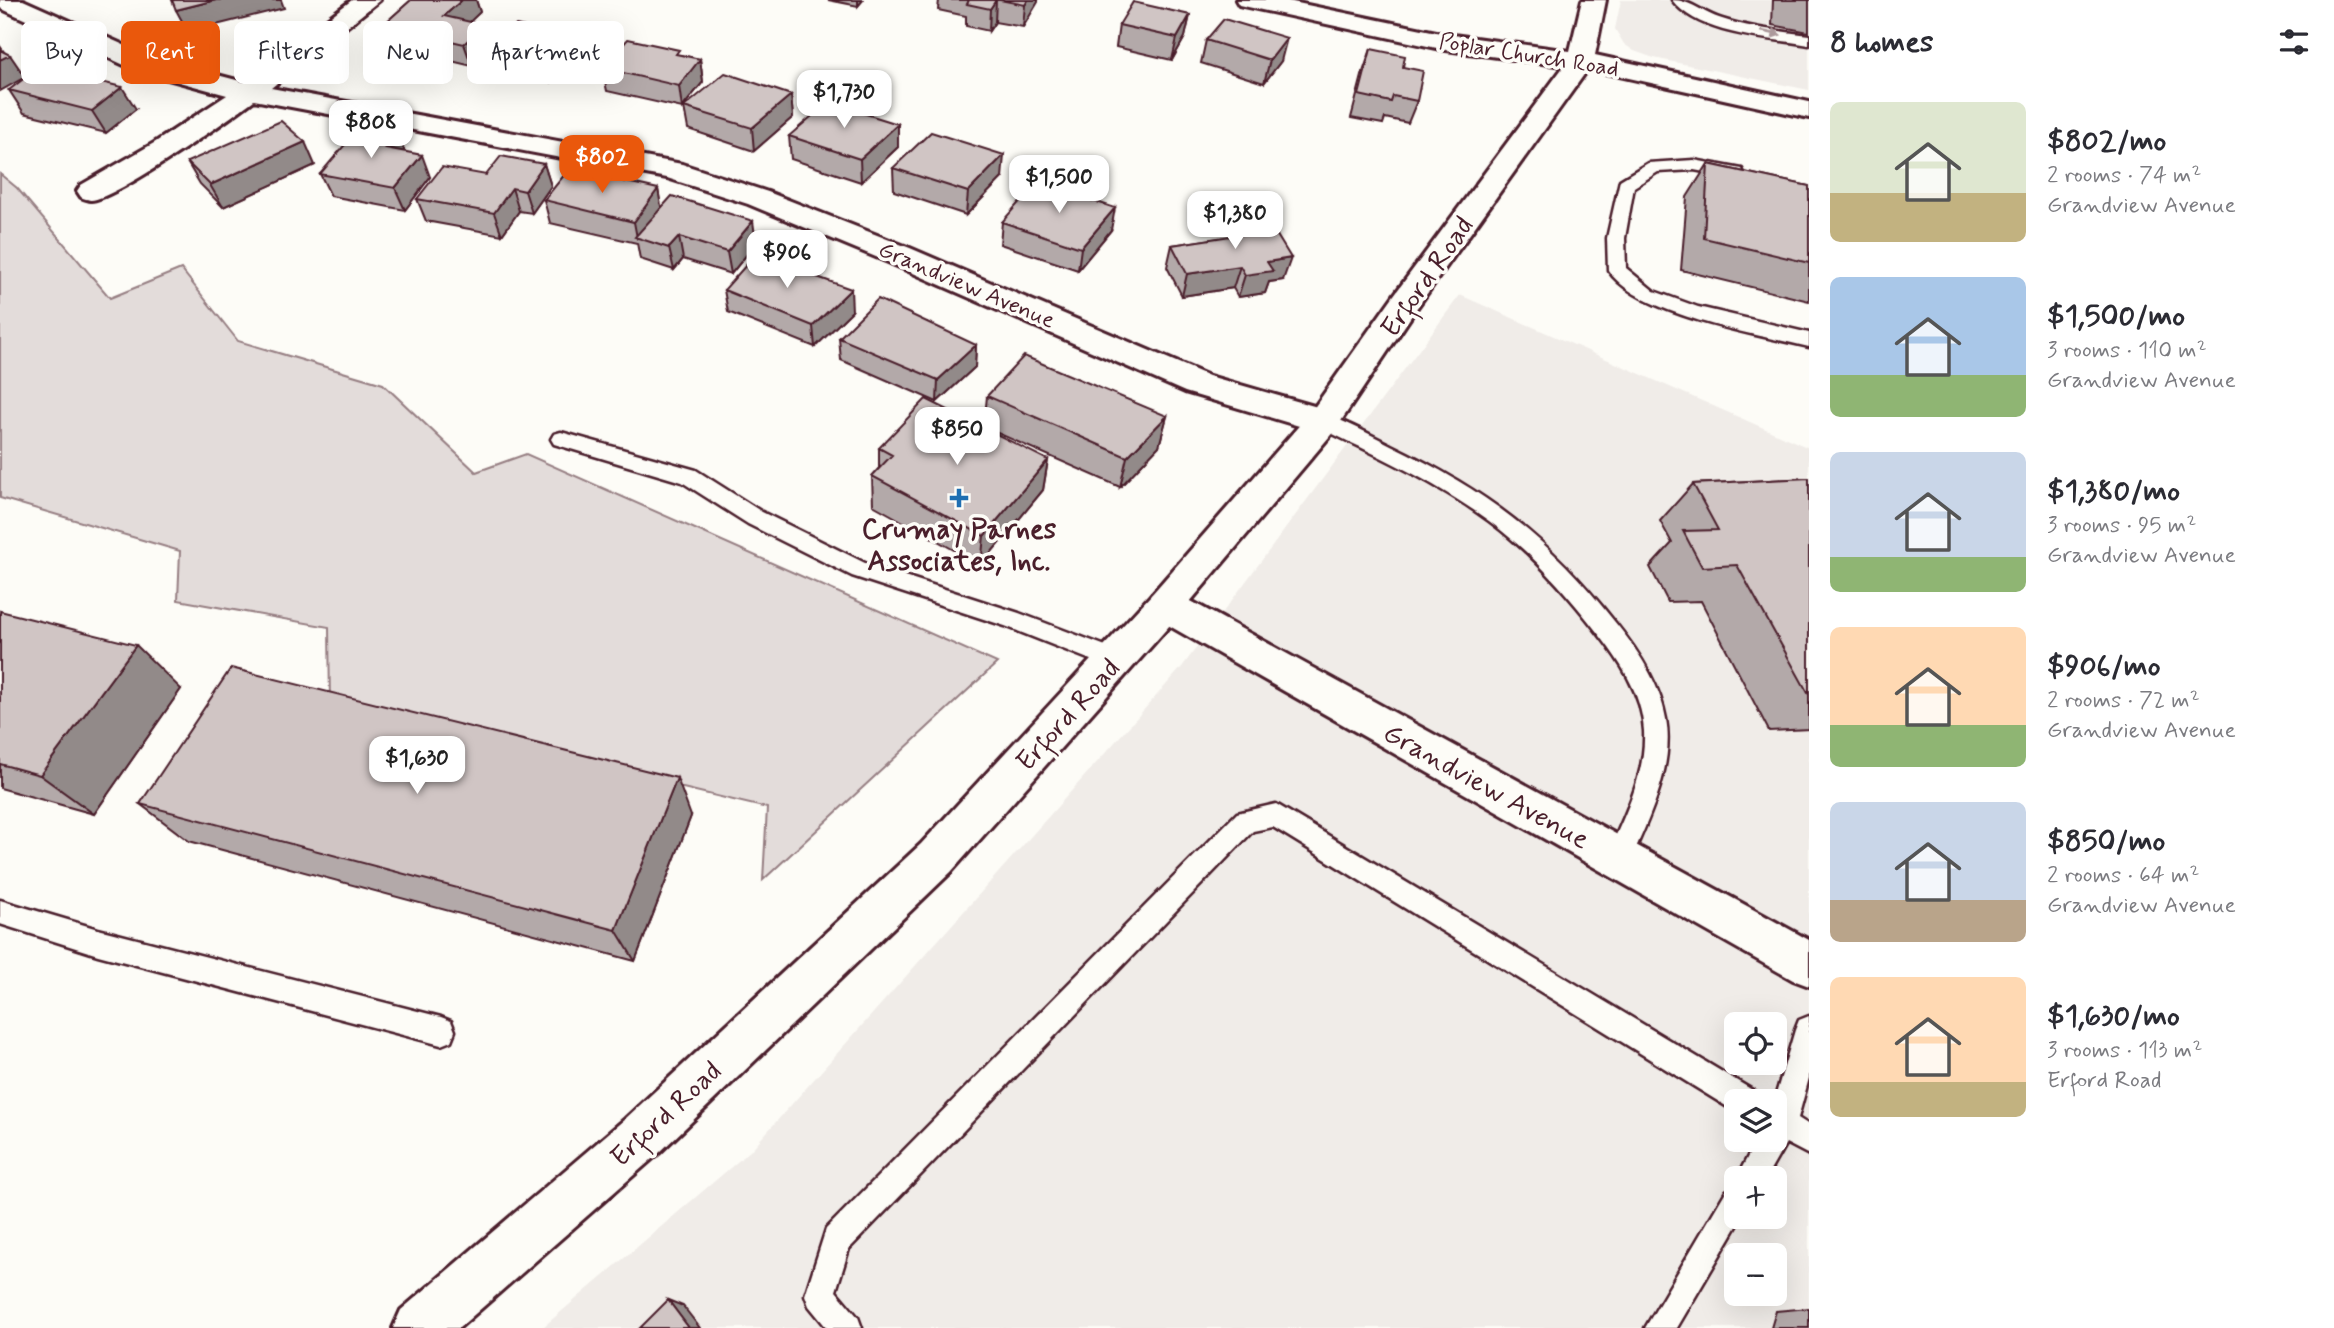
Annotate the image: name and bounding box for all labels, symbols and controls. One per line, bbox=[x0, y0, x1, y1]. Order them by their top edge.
chip: Buy bbox=[21, 21, 107, 84]
chip: Rent bbox=[121, 21, 220, 84]
chip: Filters bbox=[234, 21, 349, 84]
chip: New bbox=[363, 21, 453, 84]
chip: Apartment bbox=[467, 21, 624, 84]
text: 8 homes bbox=[1830, 23, 1933, 62]
icon: filters bbox=[2275, 23, 2313, 61]
street label: Poplar Church Road bbox=[1437, 27, 1621, 85]
one-way arrow bbox=[1760, 27, 1782, 38]
pin: $1,730 bbox=[787, 71, 901, 130]
text: $1,730 bbox=[813, 78, 875, 108]
pin: $808 bbox=[330, 100, 412, 160]
text: $808 bbox=[345, 108, 397, 138]
text: $802/mo bbox=[2047, 122, 2166, 161]
icon: home bbox=[1886, 130, 1970, 214]
pin: $802 bbox=[561, 136, 643, 195]
text: $802 bbox=[575, 143, 629, 173]
pin: $1,500 bbox=[1002, 156, 1116, 215]
text: 2 rooms · 74 m² bbox=[2047, 161, 2202, 191]
text: $1,500 bbox=[1025, 163, 1093, 193]
pin: $1,380 bbox=[1178, 191, 1292, 251]
text: Grandview Avenue bbox=[2047, 191, 2236, 221]
text: $1,380 bbox=[1203, 199, 1267, 229]
street label: Erford Road bbox=[1373, 210, 1485, 346]
pin: $906 bbox=[746, 230, 828, 290]
street label: Grandview Avenue bbox=[873, 235, 1059, 337]
text: $906 bbox=[763, 238, 811, 268]
text: $1,500/mo bbox=[2047, 297, 2185, 336]
icon: home bbox=[1886, 305, 1970, 389]
text: 3 rooms · 110 m² bbox=[2047, 336, 2207, 366]
text: Grandview Avenue bbox=[2047, 366, 2236, 396]
pin: $850 bbox=[916, 407, 998, 467]
text: $850 bbox=[931, 415, 983, 445]
text: $1,380/mo bbox=[2047, 472, 2180, 511]
icon: home bbox=[1886, 480, 1970, 564]
marker: Crumay Parnes Associates, Inc. bbox=[949, 488, 969, 508]
text: 3 rooms · 95 m² bbox=[2047, 511, 2196, 541]
place label: Crumay Parnes Associates, Inc. bbox=[862, 512, 1057, 581]
text: Grandview Avenue bbox=[2047, 541, 2236, 571]
text: $906/mo bbox=[2047, 647, 2160, 686]
street label: Erford Road bbox=[1008, 651, 1131, 781]
icon: home bbox=[1886, 655, 1970, 739]
text: 2 rooms · 72 m² bbox=[2047, 686, 2200, 716]
street label: Grandview Avenue bbox=[1376, 715, 1595, 859]
text: Grandview Avenue bbox=[2047, 716, 2236, 746]
pin: $1,630 bbox=[360, 736, 474, 796]
text: $1,630 bbox=[385, 744, 449, 774]
text: $850/mo bbox=[2047, 822, 2165, 861]
icon: home bbox=[1886, 830, 1970, 914]
text: 2 rooms · 64 m² bbox=[2047, 861, 2199, 891]
text: Grandview Avenue bbox=[2047, 891, 2236, 921]
text: $1,630/mo bbox=[2047, 997, 2180, 1036]
icon: home bbox=[1886, 1005, 1970, 1089]
map controls bbox=[1724, 1012, 1787, 1306]
button: locate bbox=[1724, 1012, 1787, 1075]
text: 3 rooms · 113 m² bbox=[2047, 1036, 2202, 1066]
street label: Erford Road bbox=[603, 1054, 732, 1177]
text: Erford Road bbox=[2047, 1066, 2162, 1096]
button: layers bbox=[1724, 1089, 1787, 1152]
button: + bbox=[1724, 1166, 1787, 1229]
button: − bbox=[1724, 1243, 1787, 1306]

